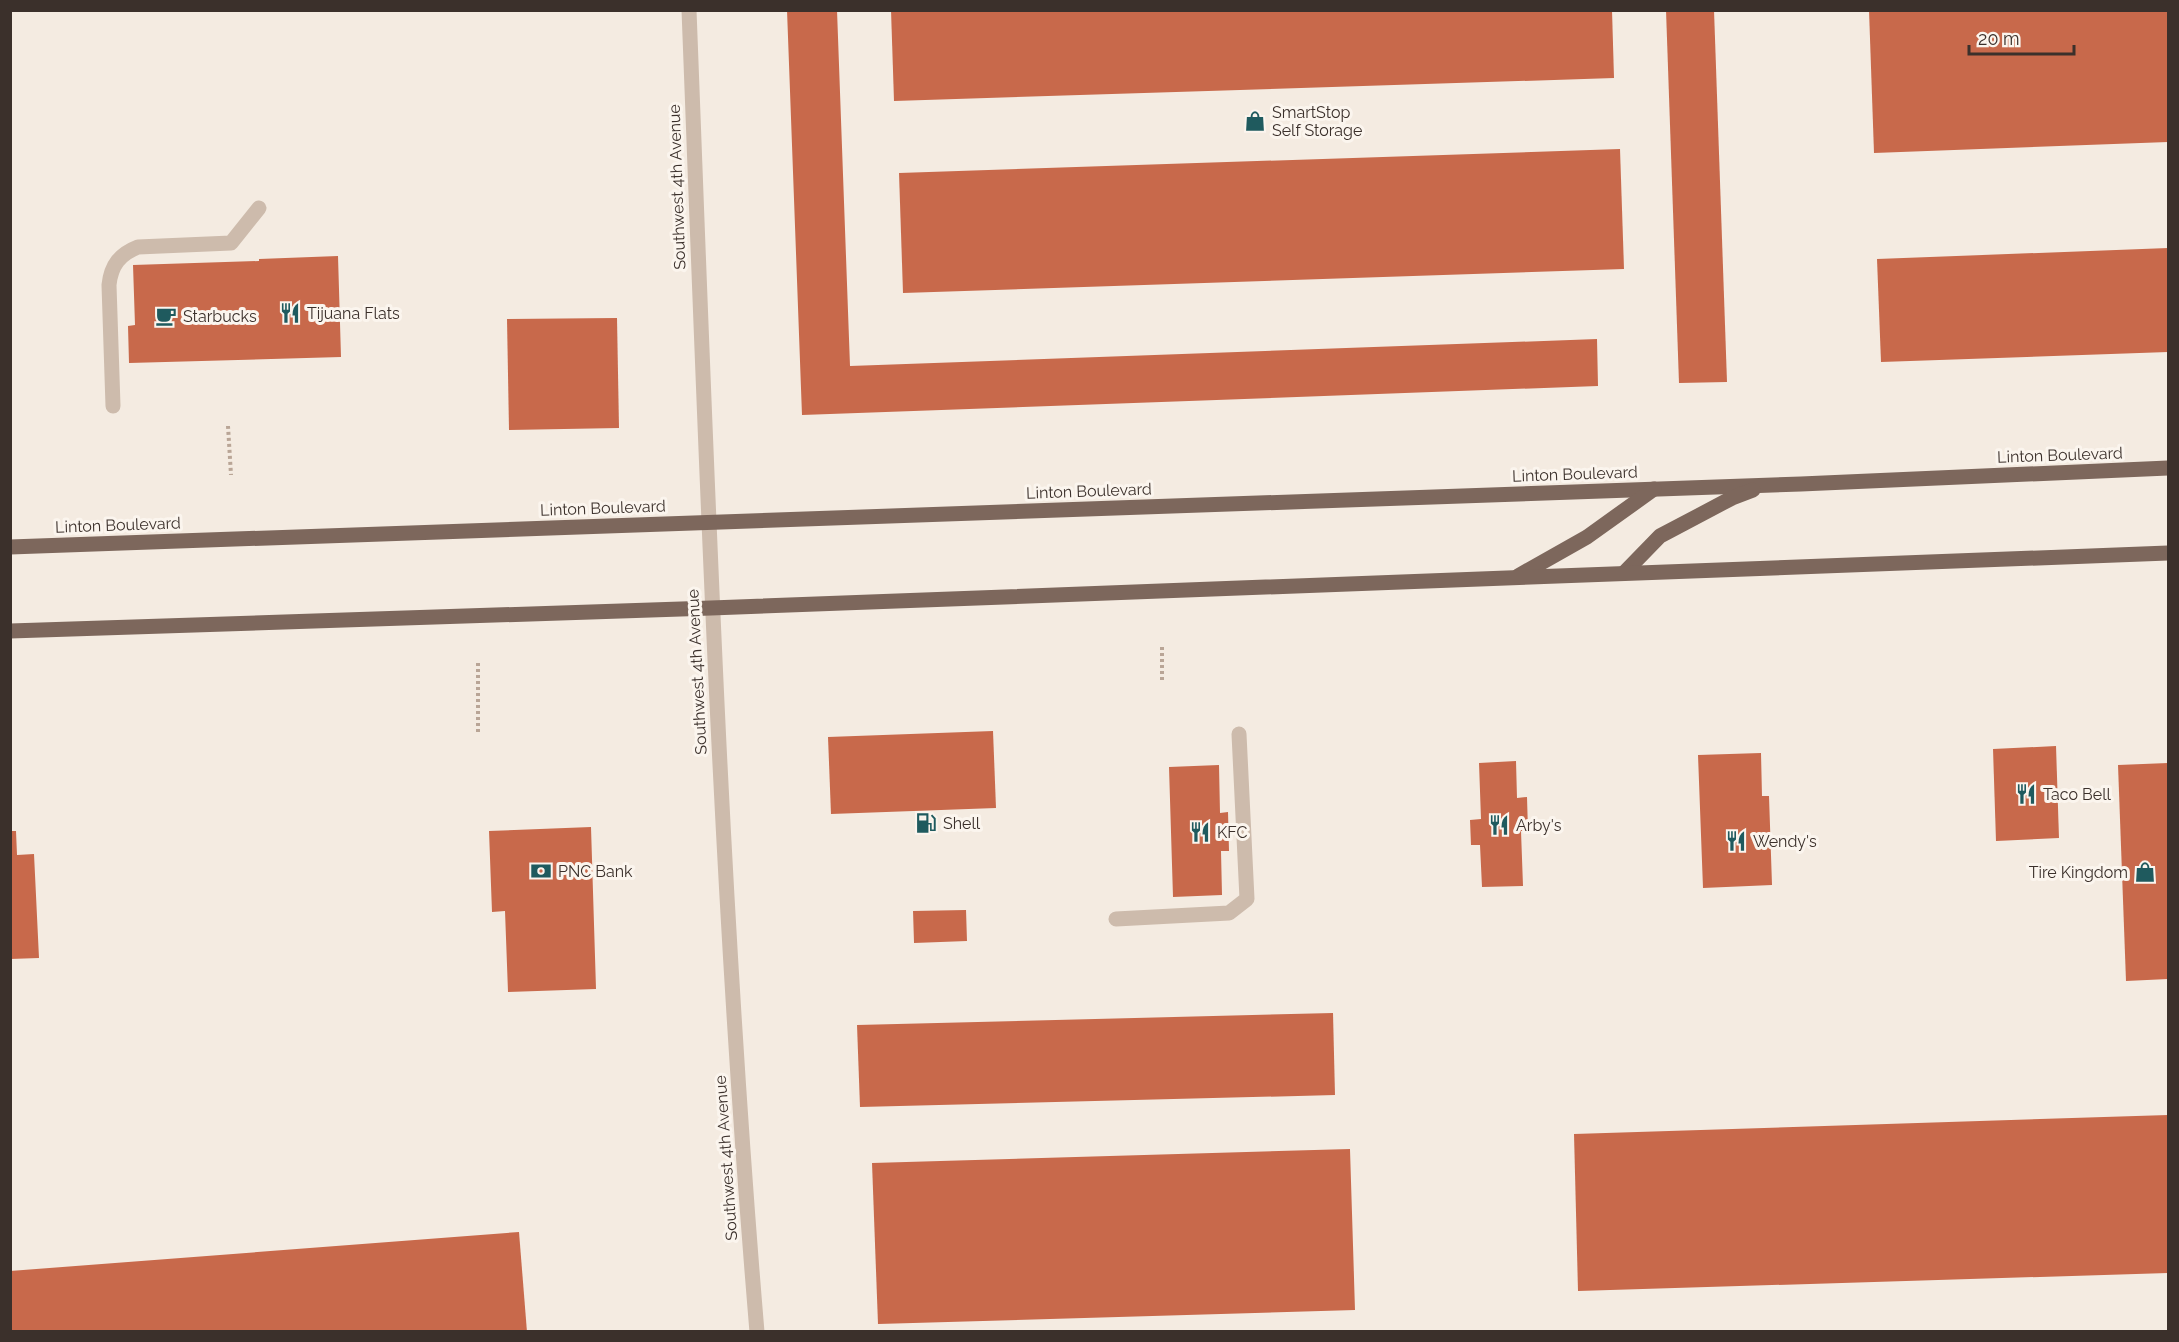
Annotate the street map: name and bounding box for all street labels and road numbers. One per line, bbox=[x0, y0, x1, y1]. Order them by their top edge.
street label: Southwest 4th Avenue bbox=[665, 104, 689, 270]
street label: Linton Boulevard bbox=[1997, 443, 2123, 467]
street label: Linton Boulevard bbox=[1512, 462, 1638, 486]
street label: Linton Boulevard bbox=[1026, 479, 1152, 503]
street label: Linton Boulevard bbox=[540, 496, 666, 520]
street label: Linton Boulevard bbox=[55, 513, 181, 537]
street label: Southwest 4th Avenue bbox=[683, 589, 711, 755]
street label: Southwest 4th Avenue bbox=[711, 1075, 741, 1241]

